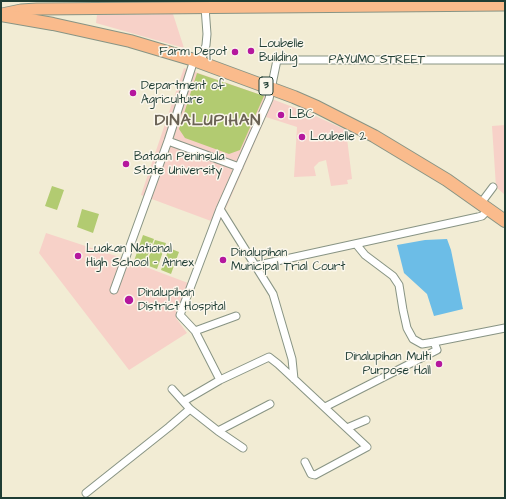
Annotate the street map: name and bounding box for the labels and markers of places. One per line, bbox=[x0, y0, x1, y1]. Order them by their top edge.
place label: Loubelle Building bbox=[259, 37, 304, 65]
place label: Farm Depot bbox=[159, 45, 227, 59]
marker: Loubelle Building bbox=[246, 46, 256, 56]
marker: Farm Depot bbox=[230, 47, 240, 57]
place label: Department of Agriculture bbox=[141, 79, 225, 107]
marker: Department of Agriculture bbox=[128, 88, 138, 98]
place label: LBC bbox=[289, 108, 314, 122]
marker: LBC bbox=[276, 110, 286, 120]
place label: Loubelle 2 bbox=[310, 130, 366, 144]
marker: Loubelle 2 bbox=[297, 132, 307, 142]
place label: Bataan Peninsula State University bbox=[134, 150, 225, 178]
marker: Bataan Peninsula State University bbox=[121, 159, 131, 169]
place label: Luakan National High School – Annex bbox=[86, 242, 194, 270]
place label: Dinalupihan Municipal Trial Court bbox=[231, 246, 345, 274]
marker: Luakan National High School – Annex bbox=[73, 251, 83, 261]
marker: Dinalupihan Municipal Trial Court bbox=[218, 255, 228, 265]
place label: Dinalupihan District Hospital bbox=[138, 286, 226, 314]
marker: Dinalupihan District Hospital bbox=[123, 294, 135, 306]
place label: Dinalupihan Multi Purpose Hall bbox=[345, 350, 431, 378]
marker: Dinalupihan Multi Purpose Hall bbox=[434, 359, 444, 369]

